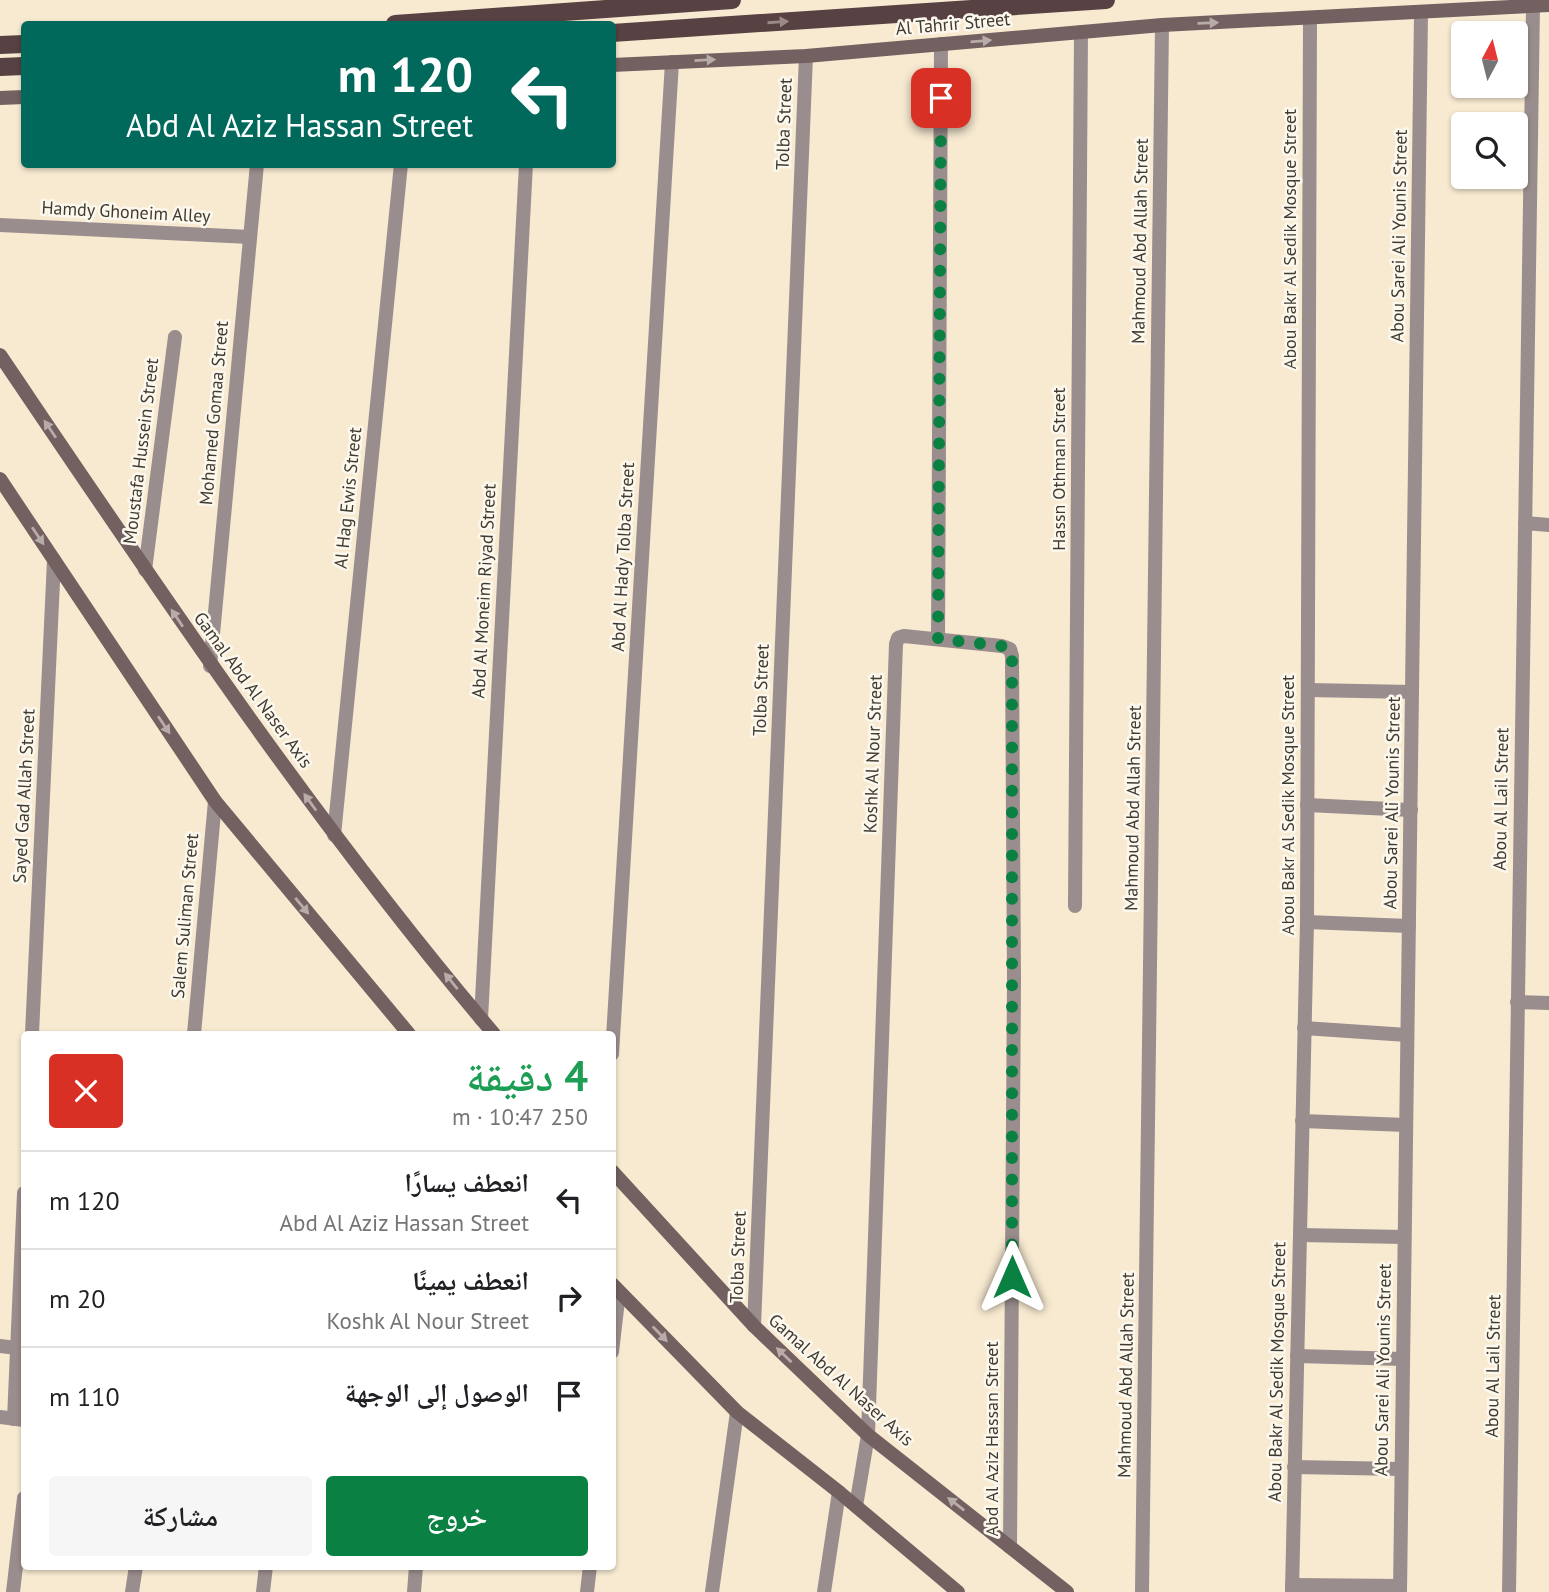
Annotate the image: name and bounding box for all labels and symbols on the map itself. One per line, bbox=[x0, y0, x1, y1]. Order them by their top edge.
street label: Al Tahrir Street bbox=[895, 7, 1011, 40]
one-way arrow bbox=[768, 16, 790, 27]
one-way arrow bbox=[1197, 17, 1219, 29]
north arrow bbox=[1451, 21, 1528, 98]
one-way arrow bbox=[970, 35, 992, 46]
one-way arrow bbox=[694, 55, 716, 66]
pin bbox=[911, 68, 971, 128]
street label: Tolba Street bbox=[770, 78, 797, 170]
street label: Abou Bakr Al Sedik Mosque Street bbox=[1278, 109, 1301, 369]
street label: Abou Sarei Ali Younis Street bbox=[1385, 129, 1412, 343]
street label: Mahmoud Abd Allah Street bbox=[1126, 138, 1153, 344]
street label: Hamdy Ghoneim Alley bbox=[41, 196, 212, 227]
street label: Mohamed Gomaa Street bbox=[194, 320, 233, 506]
street label: Moustafa Hussein Street bbox=[118, 357, 163, 545]
street label: Hassn Othman Street bbox=[1047, 387, 1070, 551]
one-way arrow bbox=[43, 420, 57, 438]
street label: Al Hag Ewis Street bbox=[329, 426, 366, 570]
street label: Abd Al Hady Tolba Street bbox=[606, 462, 639, 652]
street label: Abd Al Moneim Riyad Street bbox=[466, 483, 501, 699]
one-way arrow bbox=[31, 527, 45, 545]
street label: Gamal Abd Al Naser Axis bbox=[189, 607, 318, 772]
one-way arrow bbox=[171, 608, 184, 627]
street label: Tolba Street bbox=[747, 644, 774, 736]
street label: Koshk Al Nour Street bbox=[858, 674, 887, 834]
street label: Abou Bakr Al Sedik Mosque Street bbox=[1276, 675, 1299, 935]
street label: Abou Sarei Ali Younis Street bbox=[1378, 696, 1405, 910]
street label: Mahmoud Abd Allah Street bbox=[1119, 705, 1146, 911]
street label: Sayed Gad Allah Street bbox=[7, 708, 40, 884]
one-way arrow bbox=[157, 716, 170, 735]
street label: Abou Al Lail Street bbox=[1488, 727, 1513, 871]
one-way arrow bbox=[303, 793, 317, 811]
street label: Salem Suliman Street bbox=[166, 832, 203, 1000]
one-way arrow bbox=[294, 897, 310, 915]
one-way arrow bbox=[443, 973, 458, 991]
street label: Tolba Street bbox=[724, 1211, 751, 1303]
position arrow bbox=[975, 1240, 1049, 1314]
street label: Abou Bakr Al Sedik Mosque Street bbox=[1263, 1242, 1290, 1502]
street label: Abou Sarei Ali Younis Street bbox=[1369, 1263, 1396, 1477]
street label: Mahmoud Abd Allah Street bbox=[1112, 1272, 1139, 1478]
street label: Abou Al Lail Street bbox=[1480, 1294, 1505, 1438]
street label: Gamal Abd Al Naser Axis bbox=[764, 1308, 919, 1451]
one-way arrow bbox=[651, 1325, 668, 1342]
street label: Abd Al Aziz Hassan Street bbox=[980, 1341, 1003, 1537]
one-way arrow bbox=[776, 1348, 793, 1364]
one-way arrow bbox=[947, 1497, 965, 1512]

